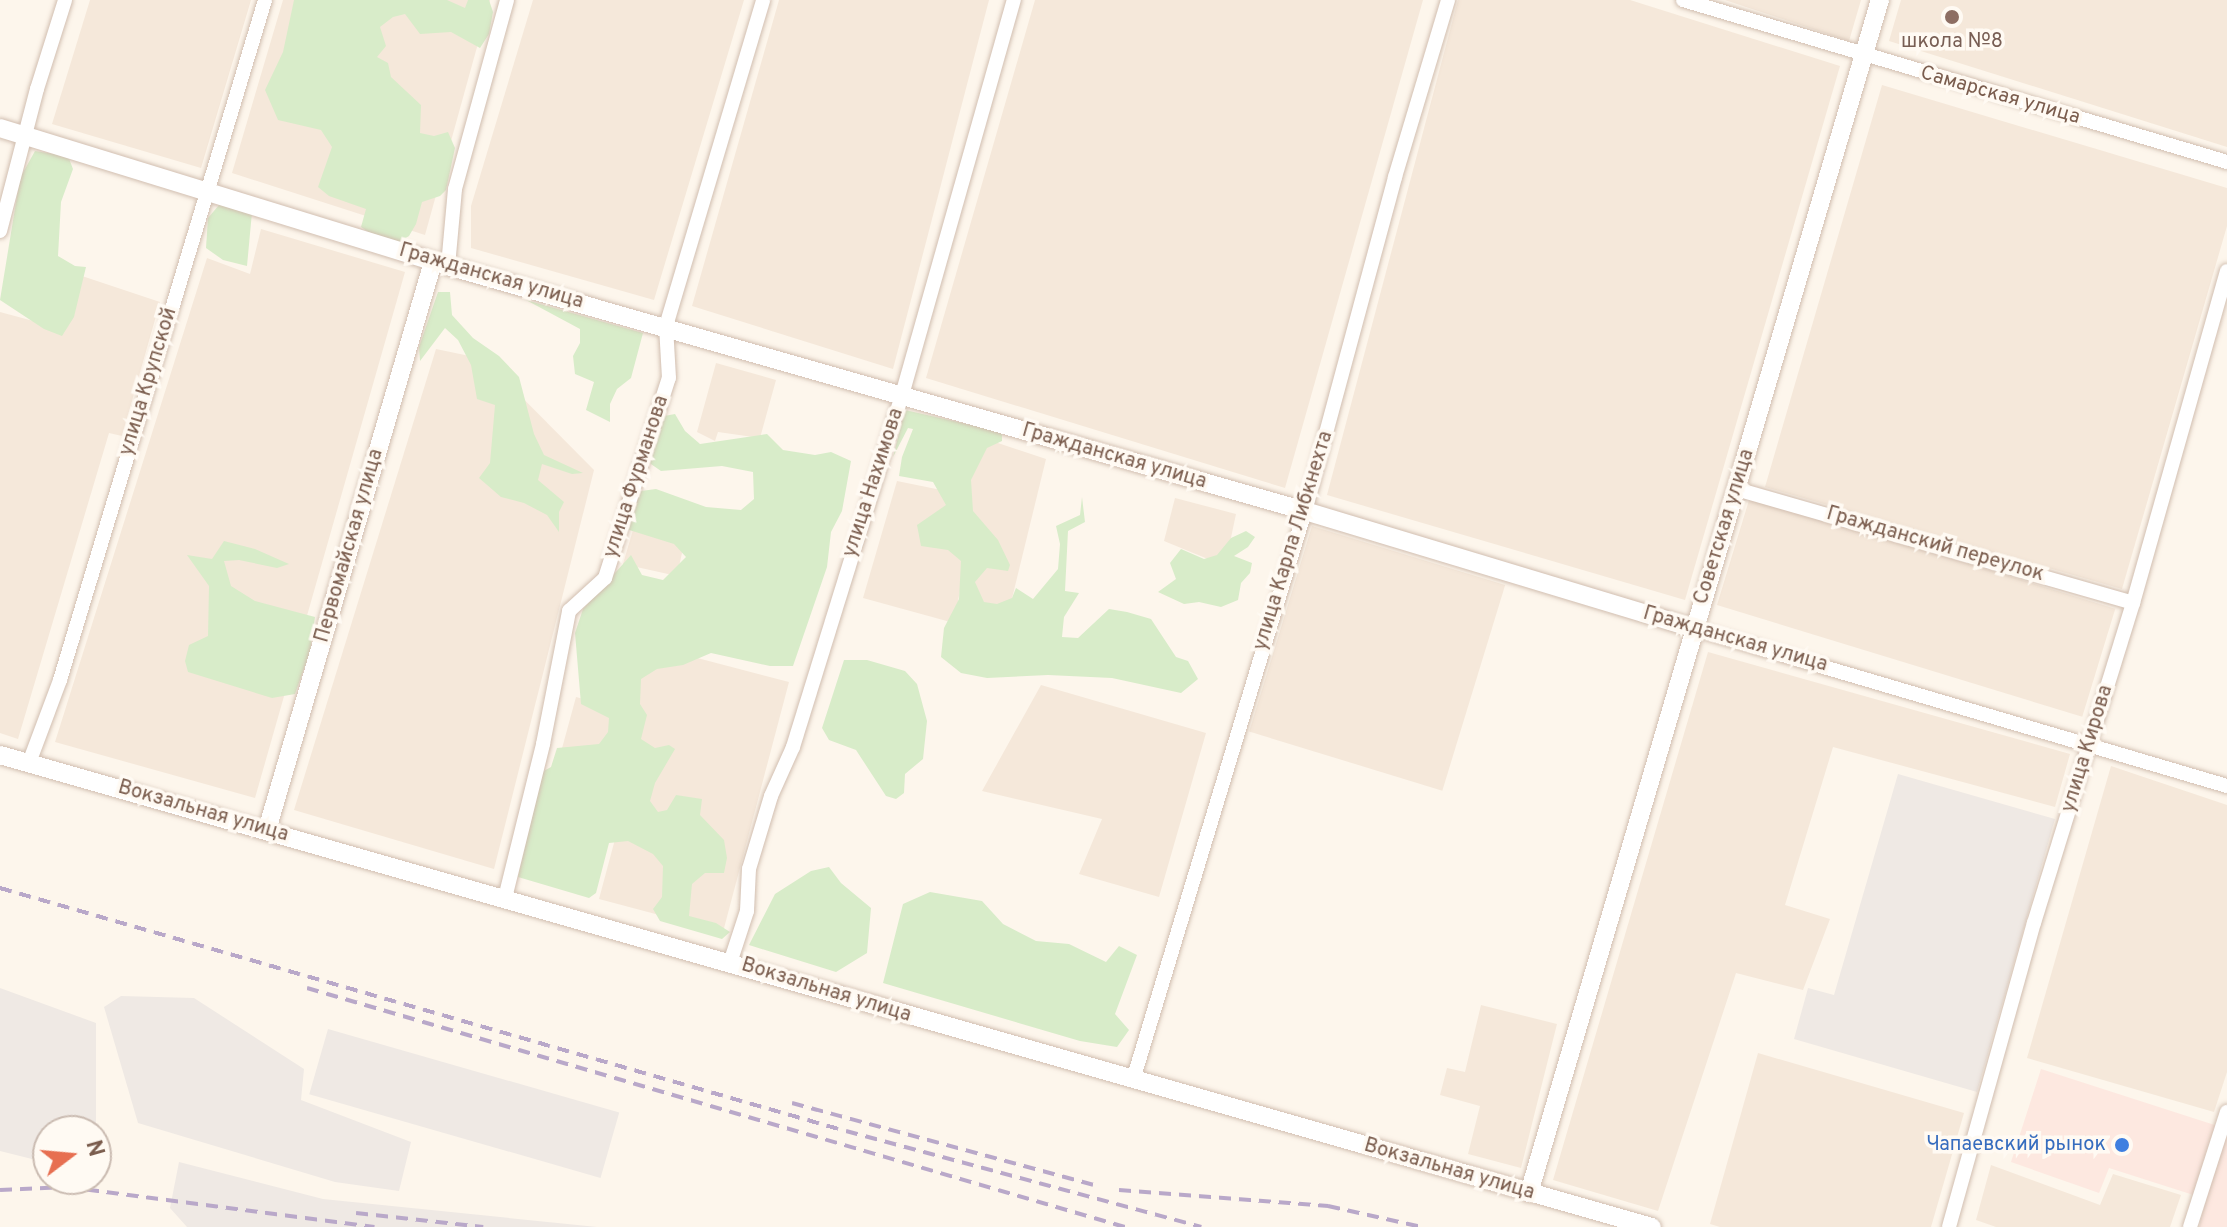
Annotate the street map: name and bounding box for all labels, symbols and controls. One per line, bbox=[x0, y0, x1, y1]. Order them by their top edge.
marker: школа №8 bbox=[1943, 8, 1961, 26]
place label: школа №8 bbox=[1901, 30, 2003, 54]
street label: Самарская улица bbox=[1917, 62, 2083, 130]
street label: Гражданская улица bbox=[396, 239, 586, 315]
street label: улица Крупской bbox=[115, 305, 183, 459]
street label: улица Фурманова bbox=[599, 393, 675, 561]
street label: улица Нахимова bbox=[839, 405, 909, 561]
street label: Гражданская улица bbox=[1019, 419, 1209, 495]
street label: улица Карла Либкнехта bbox=[1249, 428, 1339, 654]
street label: Первомайская улица bbox=[311, 446, 389, 646]
street label: Советская улица bbox=[1690, 446, 1760, 608]
street label: Гражданский переулок bbox=[1823, 502, 2047, 588]
street label: Гражданская улица bbox=[1640, 602, 1830, 678]
street label: улица Кирова bbox=[2057, 682, 2119, 816]
street label: Вокзальная улица bbox=[115, 776, 291, 848]
street label: Вокзальная улица bbox=[738, 954, 914, 1028]
north arrow bbox=[32, 1115, 112, 1195]
place label: Чапаевский рынок bbox=[1926, 1133, 2106, 1157]
street label: Вокзальная улица bbox=[1361, 1134, 1537, 1206]
marker: Чапаевский рынок bbox=[2113, 1136, 2131, 1154]
text: N bbox=[78, 1137, 109, 1160]

